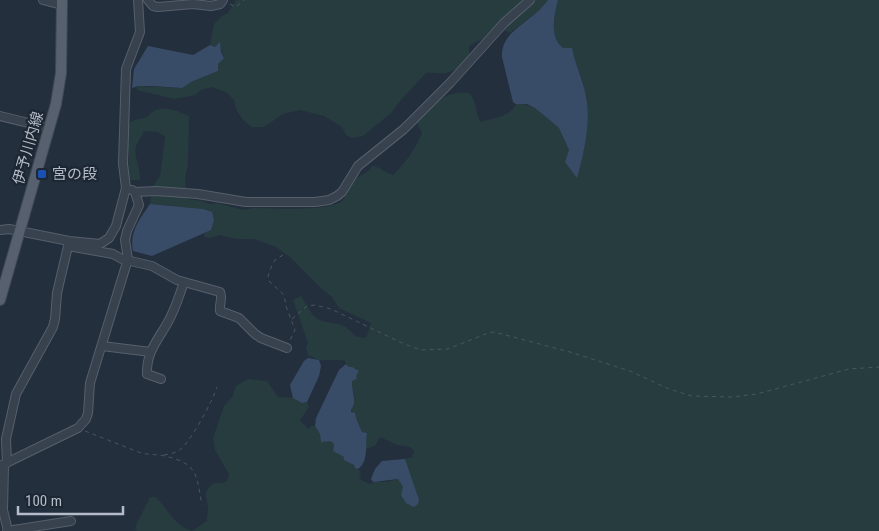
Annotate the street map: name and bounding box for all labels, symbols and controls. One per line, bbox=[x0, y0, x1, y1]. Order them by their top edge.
street label: 伊予川内線 bbox=[9, 109, 47, 187]
place label: 宮の段 bbox=[52, 165, 97, 183]
marker: 宮の段 bbox=[36, 168, 48, 180]
scale bar bbox=[18, 484, 122, 516]
text: 100 m bbox=[25, 492, 62, 510]

